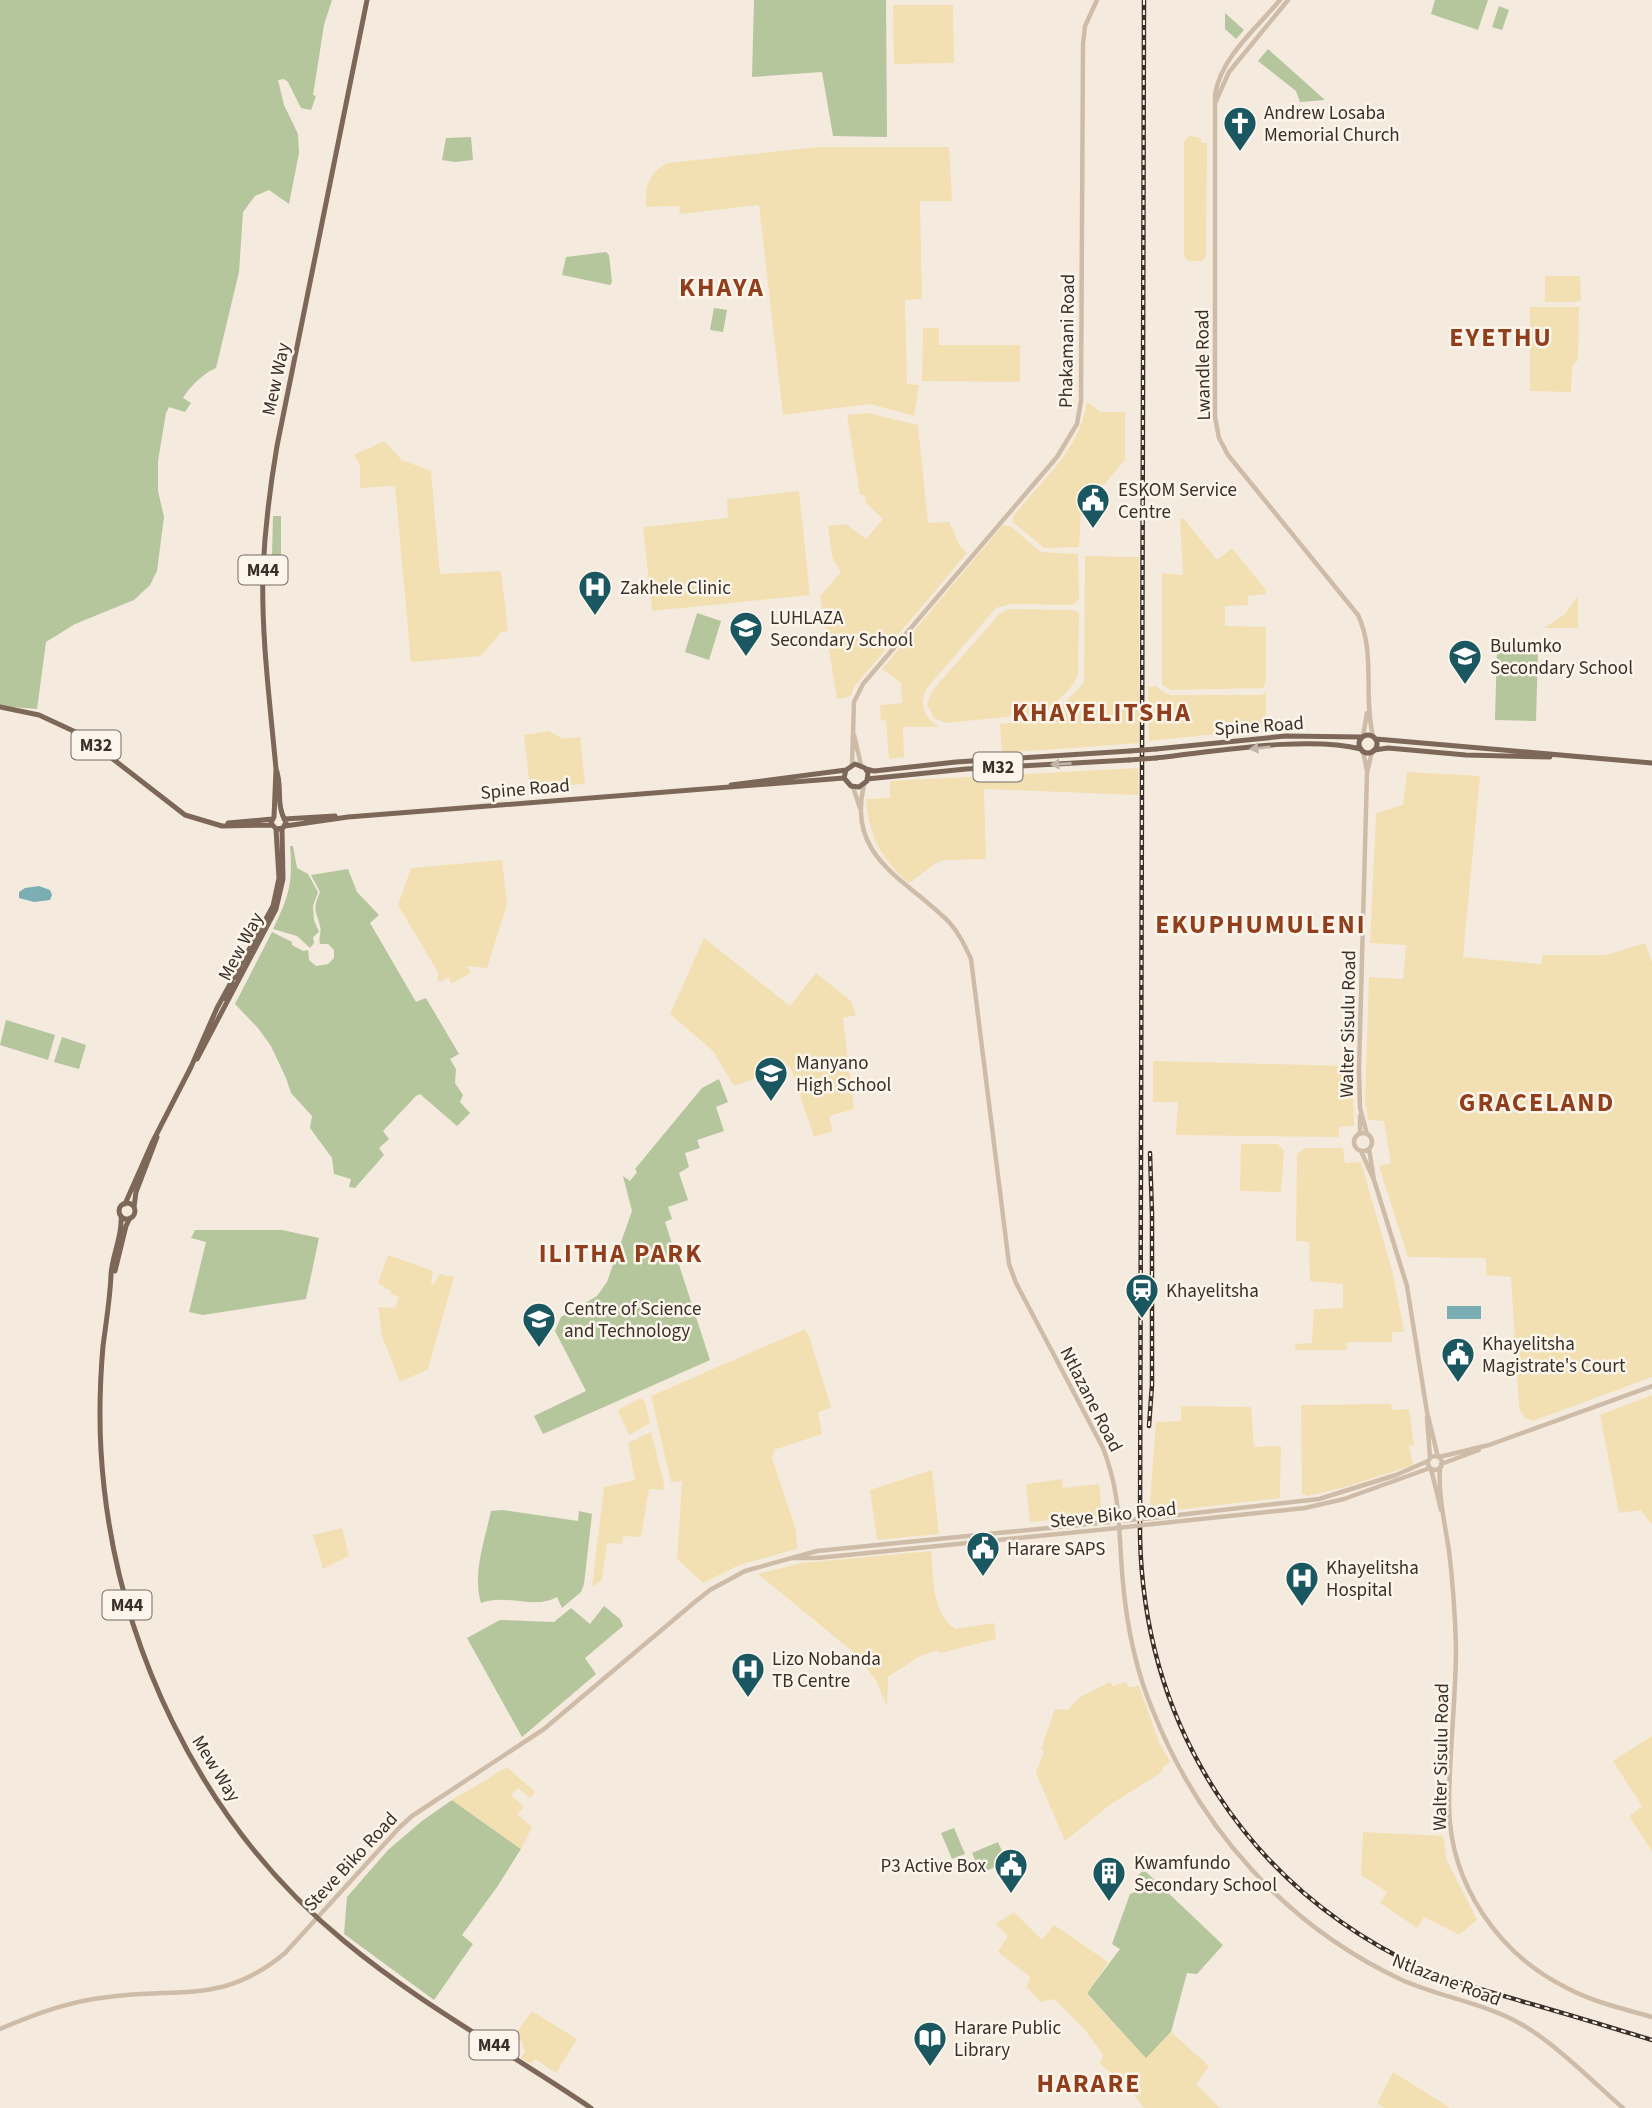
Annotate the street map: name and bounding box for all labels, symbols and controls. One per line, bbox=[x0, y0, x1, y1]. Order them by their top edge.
place label: Andrew Losaba Memorial Church bbox=[1264, 100, 1400, 149]
church icon: Andrew Losaba Memorial Church bbox=[1221, 104, 1259, 153]
district label: KHAYA bbox=[679, 269, 765, 306]
street label: Phakamani Road bbox=[1053, 274, 1082, 408]
street label: Lwandle Road bbox=[1189, 309, 1218, 421]
district label: EYETHU bbox=[1449, 319, 1553, 356]
street label: Mew Way bbox=[256, 340, 297, 418]
place label: ESKOM Service Centre bbox=[1118, 477, 1237, 526]
public building icon: ESKOM Service Centre bbox=[1074, 481, 1112, 530]
road number: M44 bbox=[238, 556, 288, 584]
hospital icon: Zakhele Clinic bbox=[576, 568, 614, 617]
place label: Zakhele Clinic bbox=[620, 575, 731, 602]
place label: LUHLAZA Secondary School bbox=[770, 605, 913, 654]
school or university icon: LUHLAZA Secondary School bbox=[727, 609, 765, 658]
place label: Bulumko Secondary School bbox=[1490, 633, 1633, 682]
school or university icon: Bulumko Secondary School bbox=[1446, 637, 1484, 686]
district label: KHAYELITSHA bbox=[1012, 694, 1192, 731]
street label: Spine Road bbox=[1213, 710, 1305, 743]
road number: M32 bbox=[72, 730, 120, 760]
one-way arrow bbox=[1249, 742, 1271, 753]
road number: M32 bbox=[974, 752, 1023, 782]
one-way arrow bbox=[1050, 759, 1072, 770]
street label: Spine Road bbox=[479, 772, 571, 807]
district label: EKUPHUMULENI bbox=[1155, 906, 1367, 943]
street label: Mew Way bbox=[212, 908, 271, 986]
street label: Walter Sisulu Road bbox=[1334, 950, 1363, 1098]
place label: Manyano High School bbox=[796, 1050, 892, 1099]
school or university icon: Manyano High School bbox=[752, 1054, 790, 1103]
district label: GRACELAND bbox=[1459, 1084, 1615, 1121]
district label: ILITHA PARK bbox=[539, 1235, 703, 1272]
station icon: Khayelitsha bbox=[1123, 1271, 1161, 1320]
place label: Khayelitsha bbox=[1166, 1278, 1259, 1305]
place label: Centre of Science and Technology bbox=[564, 1296, 701, 1345]
school or university icon: Centre of Science and Technology bbox=[520, 1300, 558, 1349]
place label: Khayelitsha Magistrate's Court bbox=[1482, 1331, 1626, 1380]
public building icon: Khayelitsha Magistrate's Court bbox=[1439, 1335, 1477, 1384]
street label: Ntlazane Road bbox=[1053, 1342, 1129, 1457]
street label: Steve Biko Road bbox=[1048, 1495, 1178, 1536]
public building icon: Harare SAPS bbox=[964, 1529, 1002, 1578]
place label: Harare SAPS bbox=[1007, 1536, 1105, 1563]
place label: Khayelitsha Hospital bbox=[1326, 1555, 1419, 1604]
hospital icon: Khayelitsha Hospital bbox=[1283, 1559, 1321, 1608]
road number: M44 bbox=[102, 1590, 152, 1620]
place label: Lizo Nobanda TB Centre bbox=[772, 1646, 881, 1695]
hospital icon: Lizo Nobanda TB Centre bbox=[729, 1650, 767, 1699]
street label: Walter Sisulu Road bbox=[1427, 1683, 1456, 1831]
street label: Mew Way bbox=[185, 1730, 247, 1807]
street label: Steve Biko Road bbox=[298, 1806, 404, 1918]
public building icon: P3 Active Box bbox=[992, 1846, 1030, 1895]
place label: Kwamfundo Secondary School bbox=[1134, 1850, 1277, 1899]
place label: P3 Active Box bbox=[880, 1853, 987, 1880]
building icon: Kwamfundo Secondary School bbox=[1090, 1854, 1128, 1903]
street label: Ntlazane Road bbox=[1388, 1947, 1505, 2014]
place label: Harare Public Library bbox=[954, 2015, 1061, 2064]
library icon: Harare Public Library bbox=[911, 2019, 949, 2068]
road number: M44 bbox=[470, 2031, 518, 2060]
district label: HARARE bbox=[1036, 2065, 1142, 2102]

